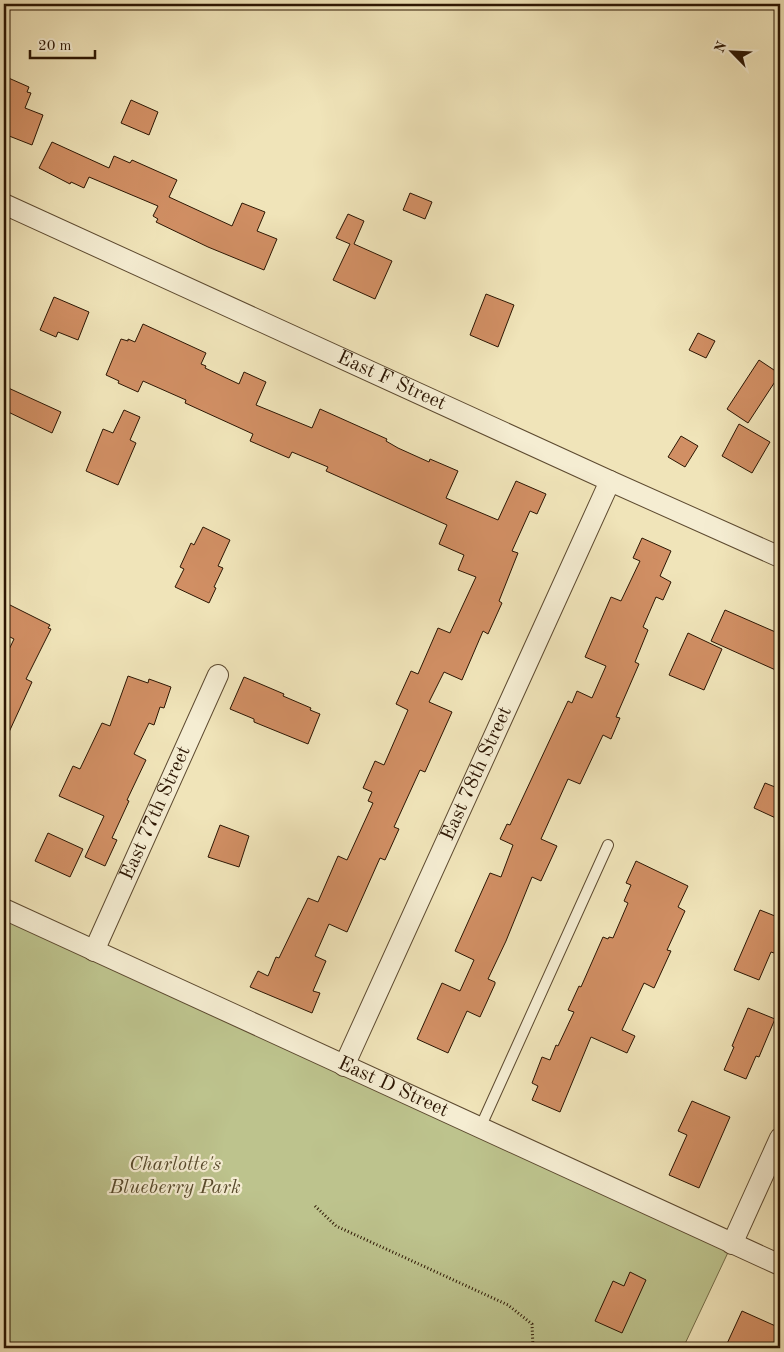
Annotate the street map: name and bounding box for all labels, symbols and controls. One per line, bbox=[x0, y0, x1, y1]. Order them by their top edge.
scale bar bbox=[30, 28, 95, 60]
north arrow bbox=[706, 28, 756, 78]
text: 20 m bbox=[38, 39, 72, 54]
text: N bbox=[712, 39, 730, 55]
street label: East F Street bbox=[334, 348, 449, 415]
street label: East 78th Street bbox=[438, 704, 516, 844]
street label: East 77th Street bbox=[117, 743, 195, 883]
street label: East D Street bbox=[335, 1054, 451, 1121]
park label: Charlotte's Blueberry Park bbox=[108, 1155, 241, 1198]

